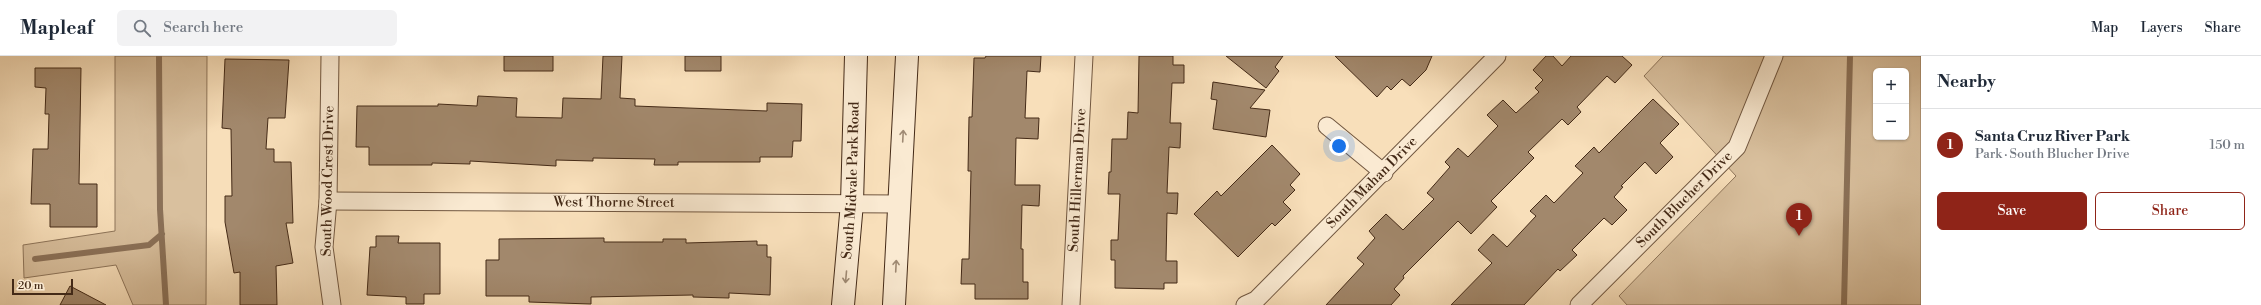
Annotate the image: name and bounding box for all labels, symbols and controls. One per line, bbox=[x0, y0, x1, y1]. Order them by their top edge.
search box bbox=[117, 10, 397, 46]
text: Mapleaf bbox=[20, 16, 93, 40]
icon: search bbox=[131, 17, 153, 39]
text: Search here bbox=[163, 18, 243, 37]
text: Map bbox=[2091, 19, 2118, 37]
text: Layers bbox=[2140, 19, 2183, 37]
text: Share bbox=[2205, 19, 2241, 37]
map controls bbox=[1873, 68, 1909, 140]
button: + bbox=[1873, 68, 1909, 104]
text: Nearby bbox=[1937, 71, 1996, 93]
street label: South Midvale Park Road bbox=[838, 101, 864, 260]
button: − bbox=[1873, 104, 1909, 140]
street label: South Wood Crest Drive bbox=[318, 105, 338, 257]
street label: South Hillerman Drive bbox=[1065, 108, 1090, 253]
text: Santa Cruz River Park bbox=[1975, 127, 2130, 146]
one-way arrow bbox=[900, 130, 907, 143]
street label: South Mahan Drive bbox=[1323, 133, 1421, 232]
your location bbox=[1329, 136, 1349, 156]
text: 1 bbox=[1947, 137, 1953, 153]
text: 150 m bbox=[2210, 137, 2245, 153]
text: Park · South Blucher Drive bbox=[1975, 146, 2129, 162]
street label: South Blucher Drive bbox=[1632, 148, 1736, 252]
button: Save bbox=[1937, 192, 2087, 230]
button: Share bbox=[2095, 192, 2245, 230]
street label: West Thorne Street bbox=[552, 193, 675, 212]
pin: 1 bbox=[1786, 203, 1812, 236]
one-way arrow bbox=[893, 260, 900, 273]
one-way arrow bbox=[842, 270, 849, 283]
scale bar bbox=[12, 277, 73, 296]
text: 20 m bbox=[18, 279, 43, 293]

